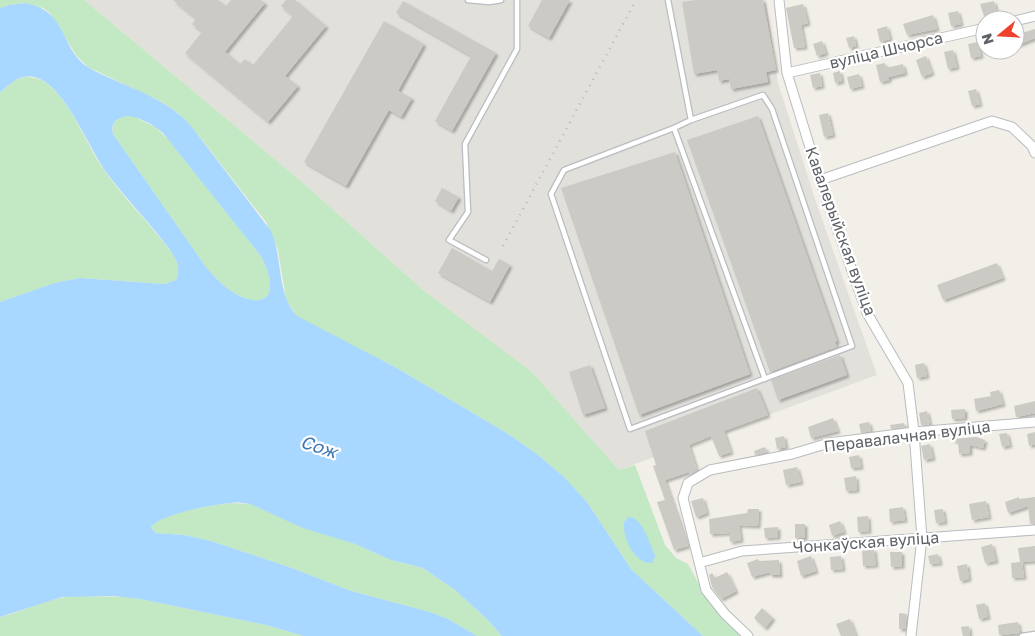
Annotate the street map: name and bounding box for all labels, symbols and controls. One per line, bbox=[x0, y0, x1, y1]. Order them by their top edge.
north arrow bbox=[975, 10, 1025, 60]
street label: вуліца Шчорса bbox=[827, 27, 945, 73]
text: N bbox=[977, 31, 997, 47]
street label: Кавалерыйская вуліца bbox=[801, 144, 881, 318]
street label: Перавалачная вуліца bbox=[823, 416, 991, 456]
water label: Сож bbox=[298, 430, 342, 463]
street label: Чонкаўская вуліца bbox=[792, 527, 940, 557]

